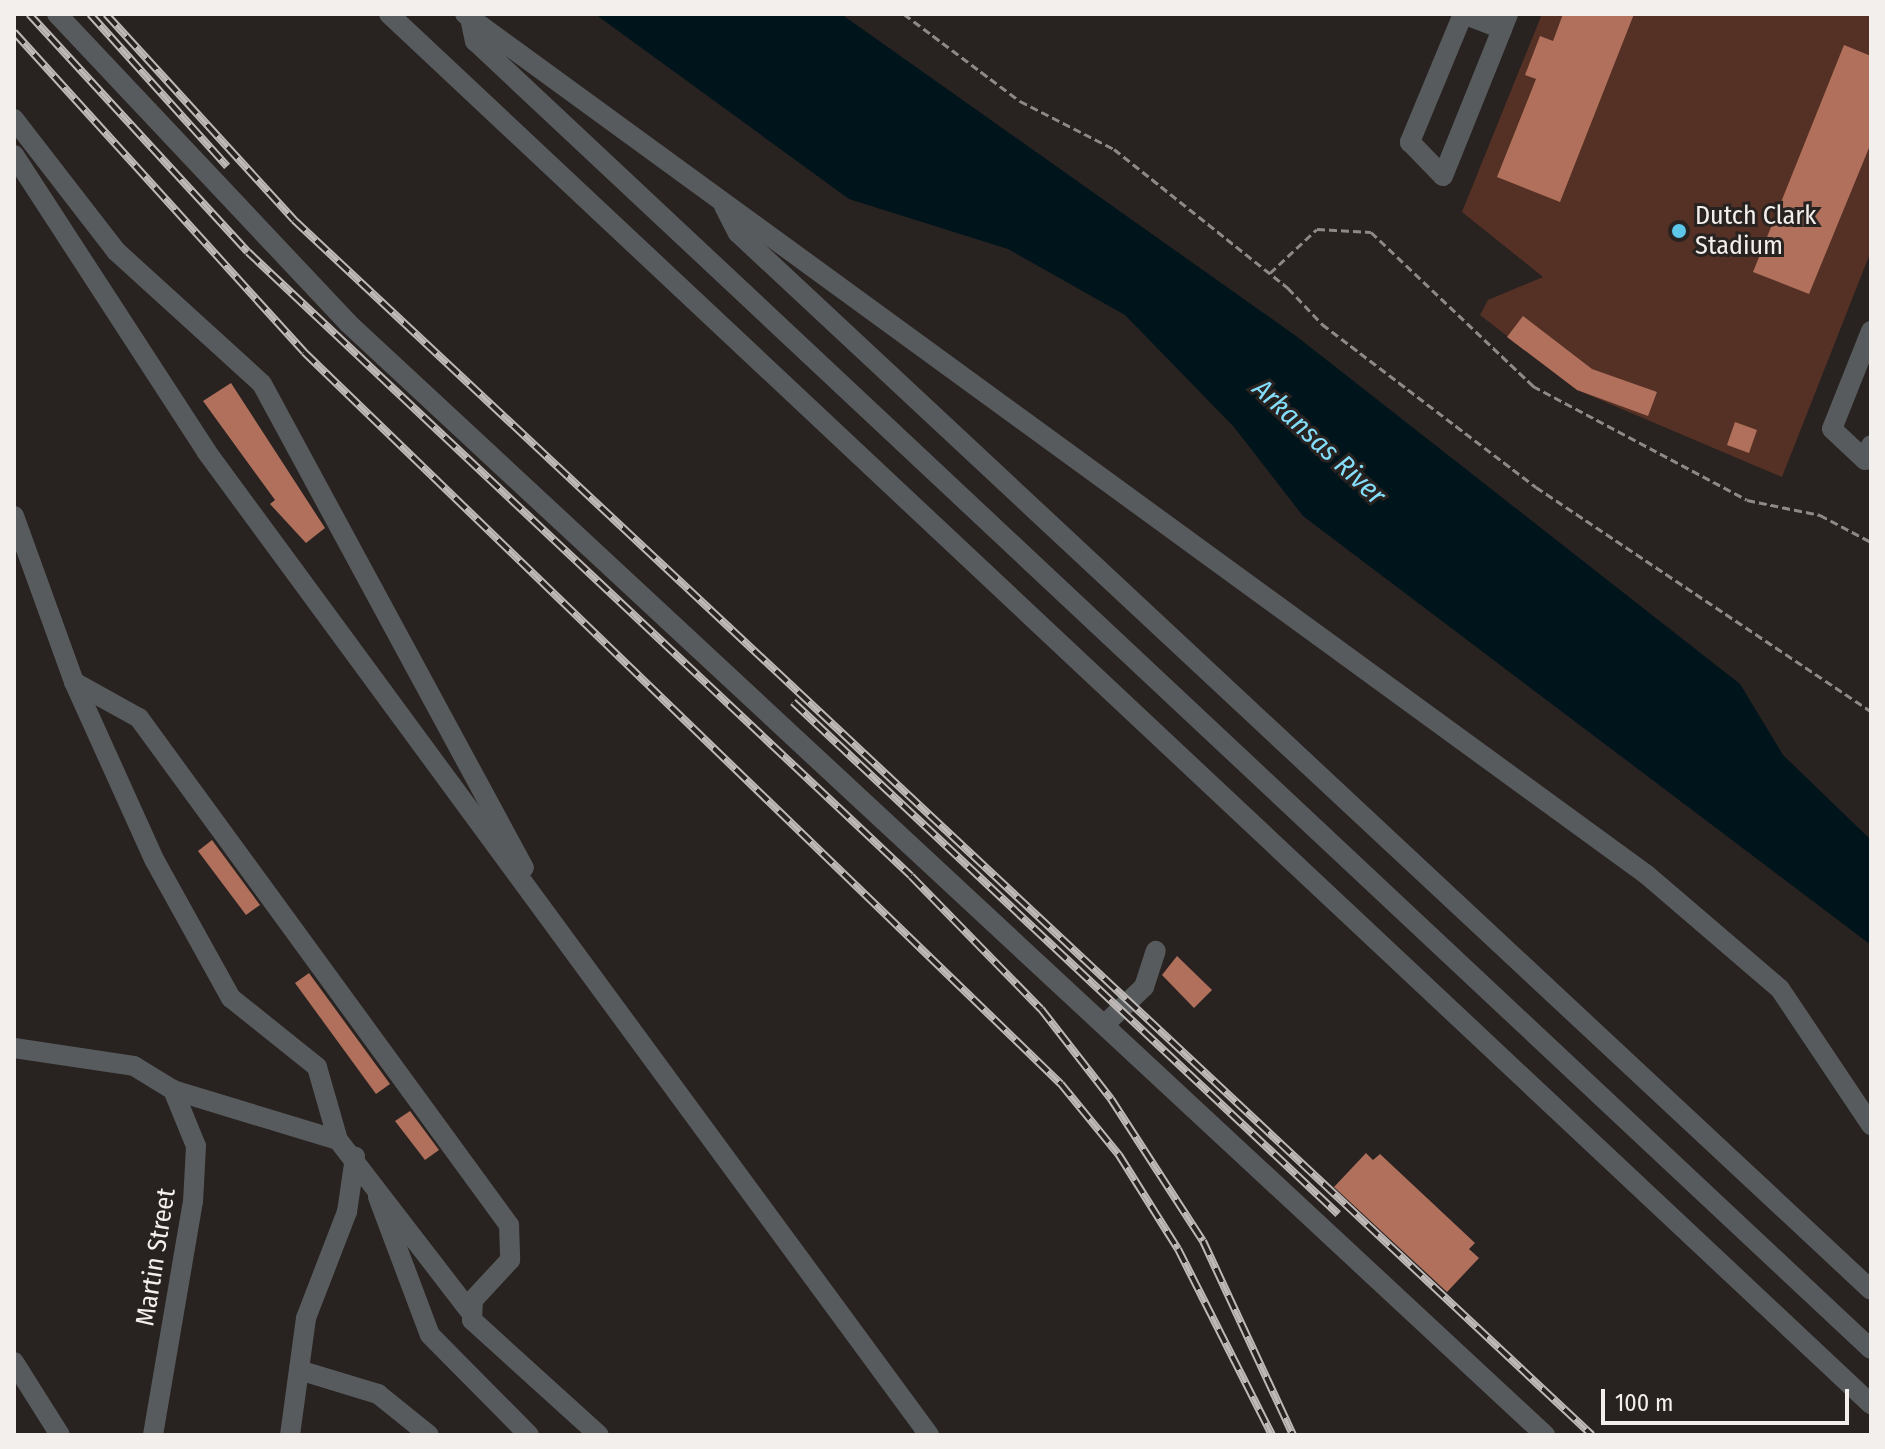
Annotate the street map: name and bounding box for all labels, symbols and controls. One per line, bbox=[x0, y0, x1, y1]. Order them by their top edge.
place label: Dutch Clark Stadium bbox=[1695, 200, 1816, 262]
marker: Dutch Clark Stadium bbox=[1670, 222, 1688, 240]
water label: Arkansas River bbox=[1246, 372, 1392, 512]
street label: Martin Street bbox=[130, 1186, 182, 1328]
scale bar bbox=[1605, 1373, 1853, 1423]
text: 100 m bbox=[1615, 1389, 1673, 1417]

